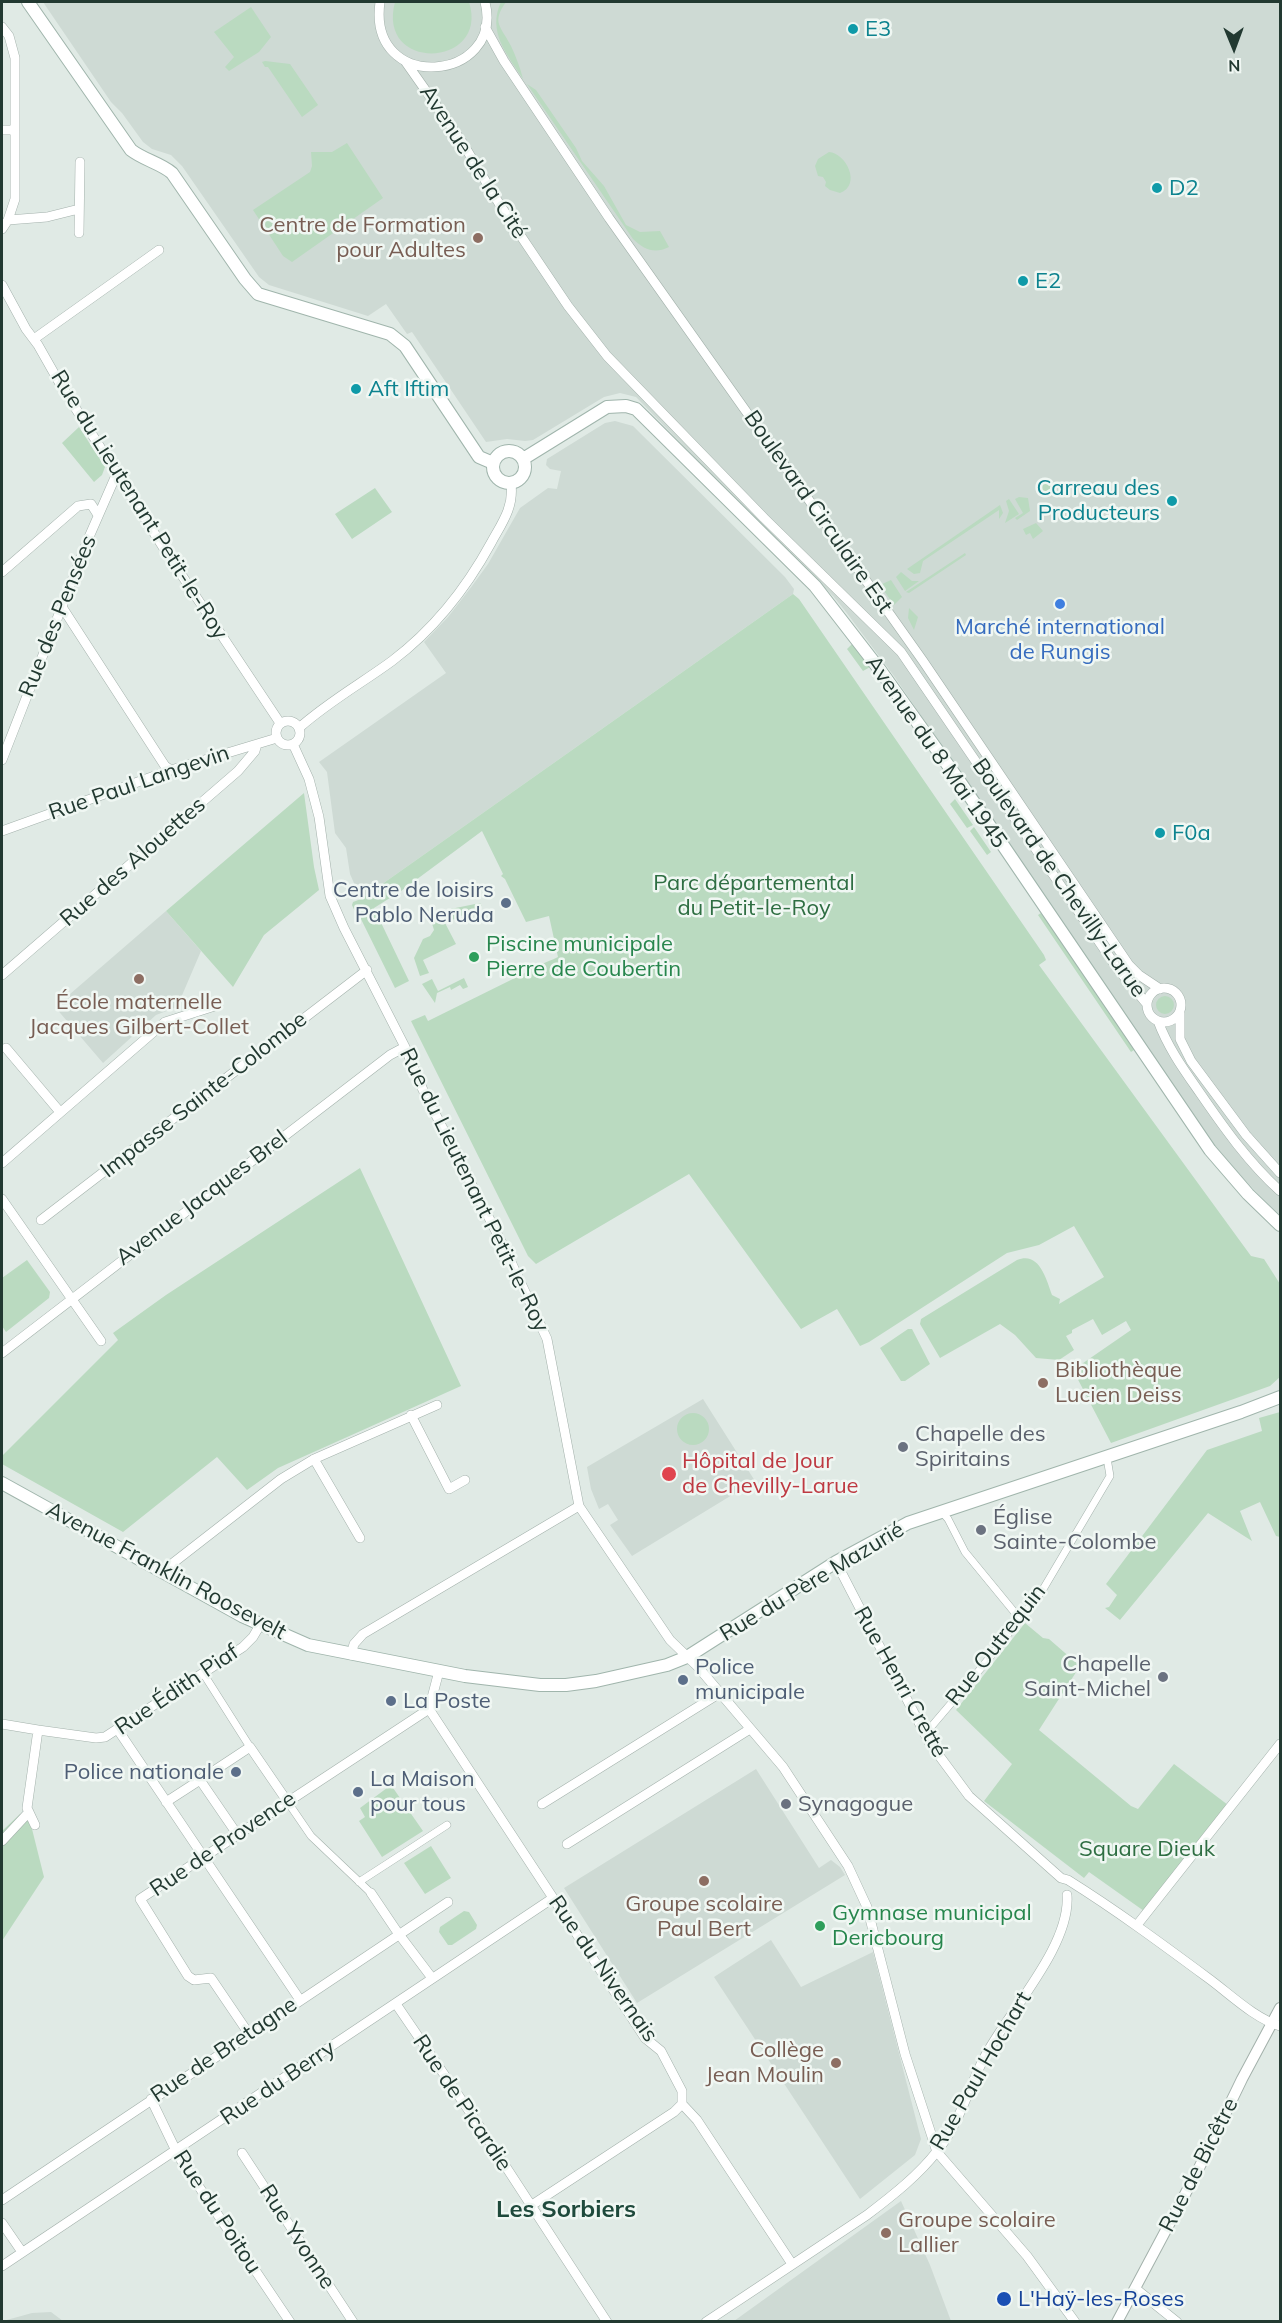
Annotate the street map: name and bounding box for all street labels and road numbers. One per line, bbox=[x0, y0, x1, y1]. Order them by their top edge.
street label: Avenue de la Cité bbox=[414, 80, 532, 244]
street label: Rue du Lieutenant Petit-le-Roy bbox=[45, 365, 233, 645]
street label: Boulevard Circulaire Est bbox=[738, 406, 898, 618]
street label: Rue des Pensées bbox=[14, 531, 102, 701]
street label: Avenue du 8 Mai 1945 bbox=[860, 651, 1012, 853]
street label: Rue Paul Langevin bbox=[45, 740, 233, 826]
street label: Boulevard de Chevilly-Larue bbox=[966, 754, 1152, 1002]
street label: Rue des Alouettes bbox=[55, 792, 211, 932]
street label: Impasse Sainte-Colombe bbox=[96, 1006, 312, 1184]
street label: Rue du Lieutenant Petit-le-Roy bbox=[394, 1044, 554, 1336]
street label: Avenue Jacques Brel bbox=[111, 1125, 293, 1271]
street label: Avenue Franklin Roosevelt bbox=[41, 1496, 291, 1646]
street label: Rue du Père Mazurié bbox=[715, 1517, 909, 1647]
street label: Rue Outrequin bbox=[940, 1579, 1052, 1711]
street label: Rue Henri Cretté bbox=[848, 1602, 952, 1762]
street label: Rue Édith Piaf bbox=[110, 1639, 244, 1741]
street label: Rue de Provence bbox=[145, 1786, 301, 1902]
street label: Rue du Nivernais bbox=[543, 1891, 663, 2047]
street label: Rue Paul Hochart bbox=[925, 1987, 1037, 2155]
street label: Rue de Bretagne bbox=[146, 1991, 302, 2109]
street label: Rue de Picardie bbox=[407, 2030, 517, 2176]
street label: Rue du Berry bbox=[216, 2035, 340, 2131]
street label: Rue de Bicêtre bbox=[1154, 2094, 1244, 2236]
street label: Rue du Poitou bbox=[167, 2145, 267, 2279]
street label: Rue Yvonne bbox=[253, 2180, 341, 2294]

